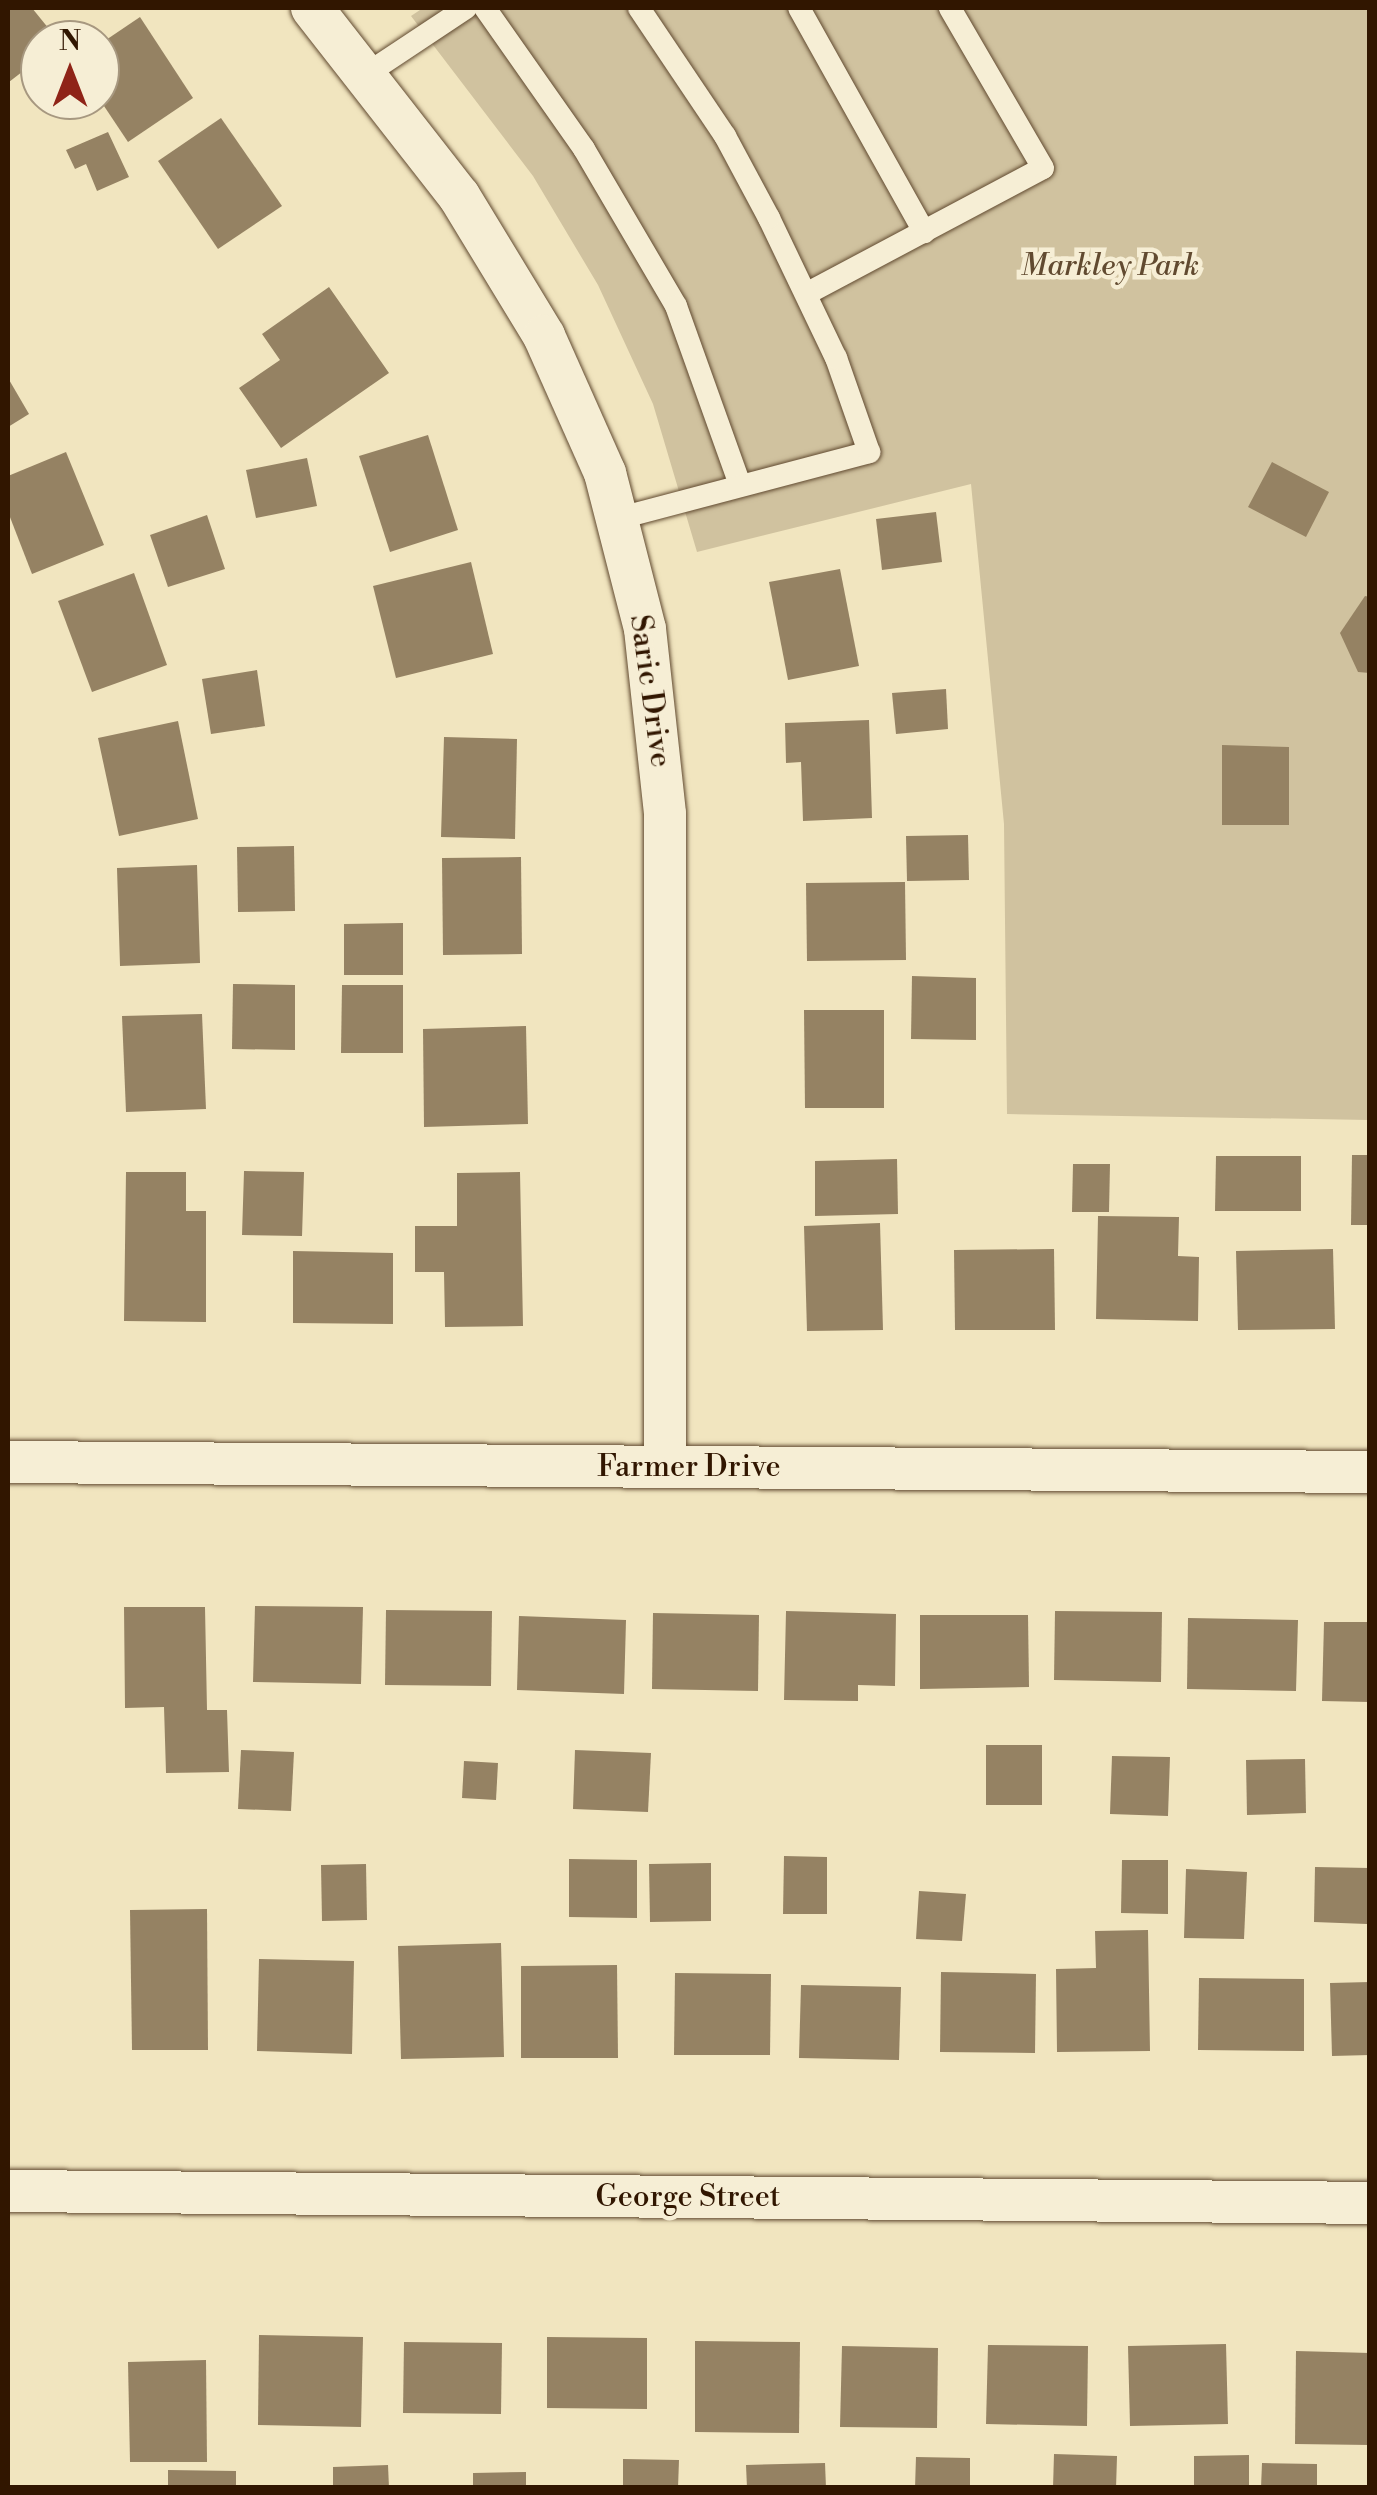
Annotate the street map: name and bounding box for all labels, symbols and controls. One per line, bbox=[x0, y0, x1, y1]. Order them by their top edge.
north arrow bbox=[20, 20, 120, 120]
text: N bbox=[59, 24, 81, 59]
park label: Markley Park bbox=[1021, 248, 1199, 284]
street label: Saric Drive bbox=[621, 612, 679, 770]
street label: Farmer Drive bbox=[597, 1449, 781, 1485]
street label: George Street bbox=[596, 2179, 780, 2215]

